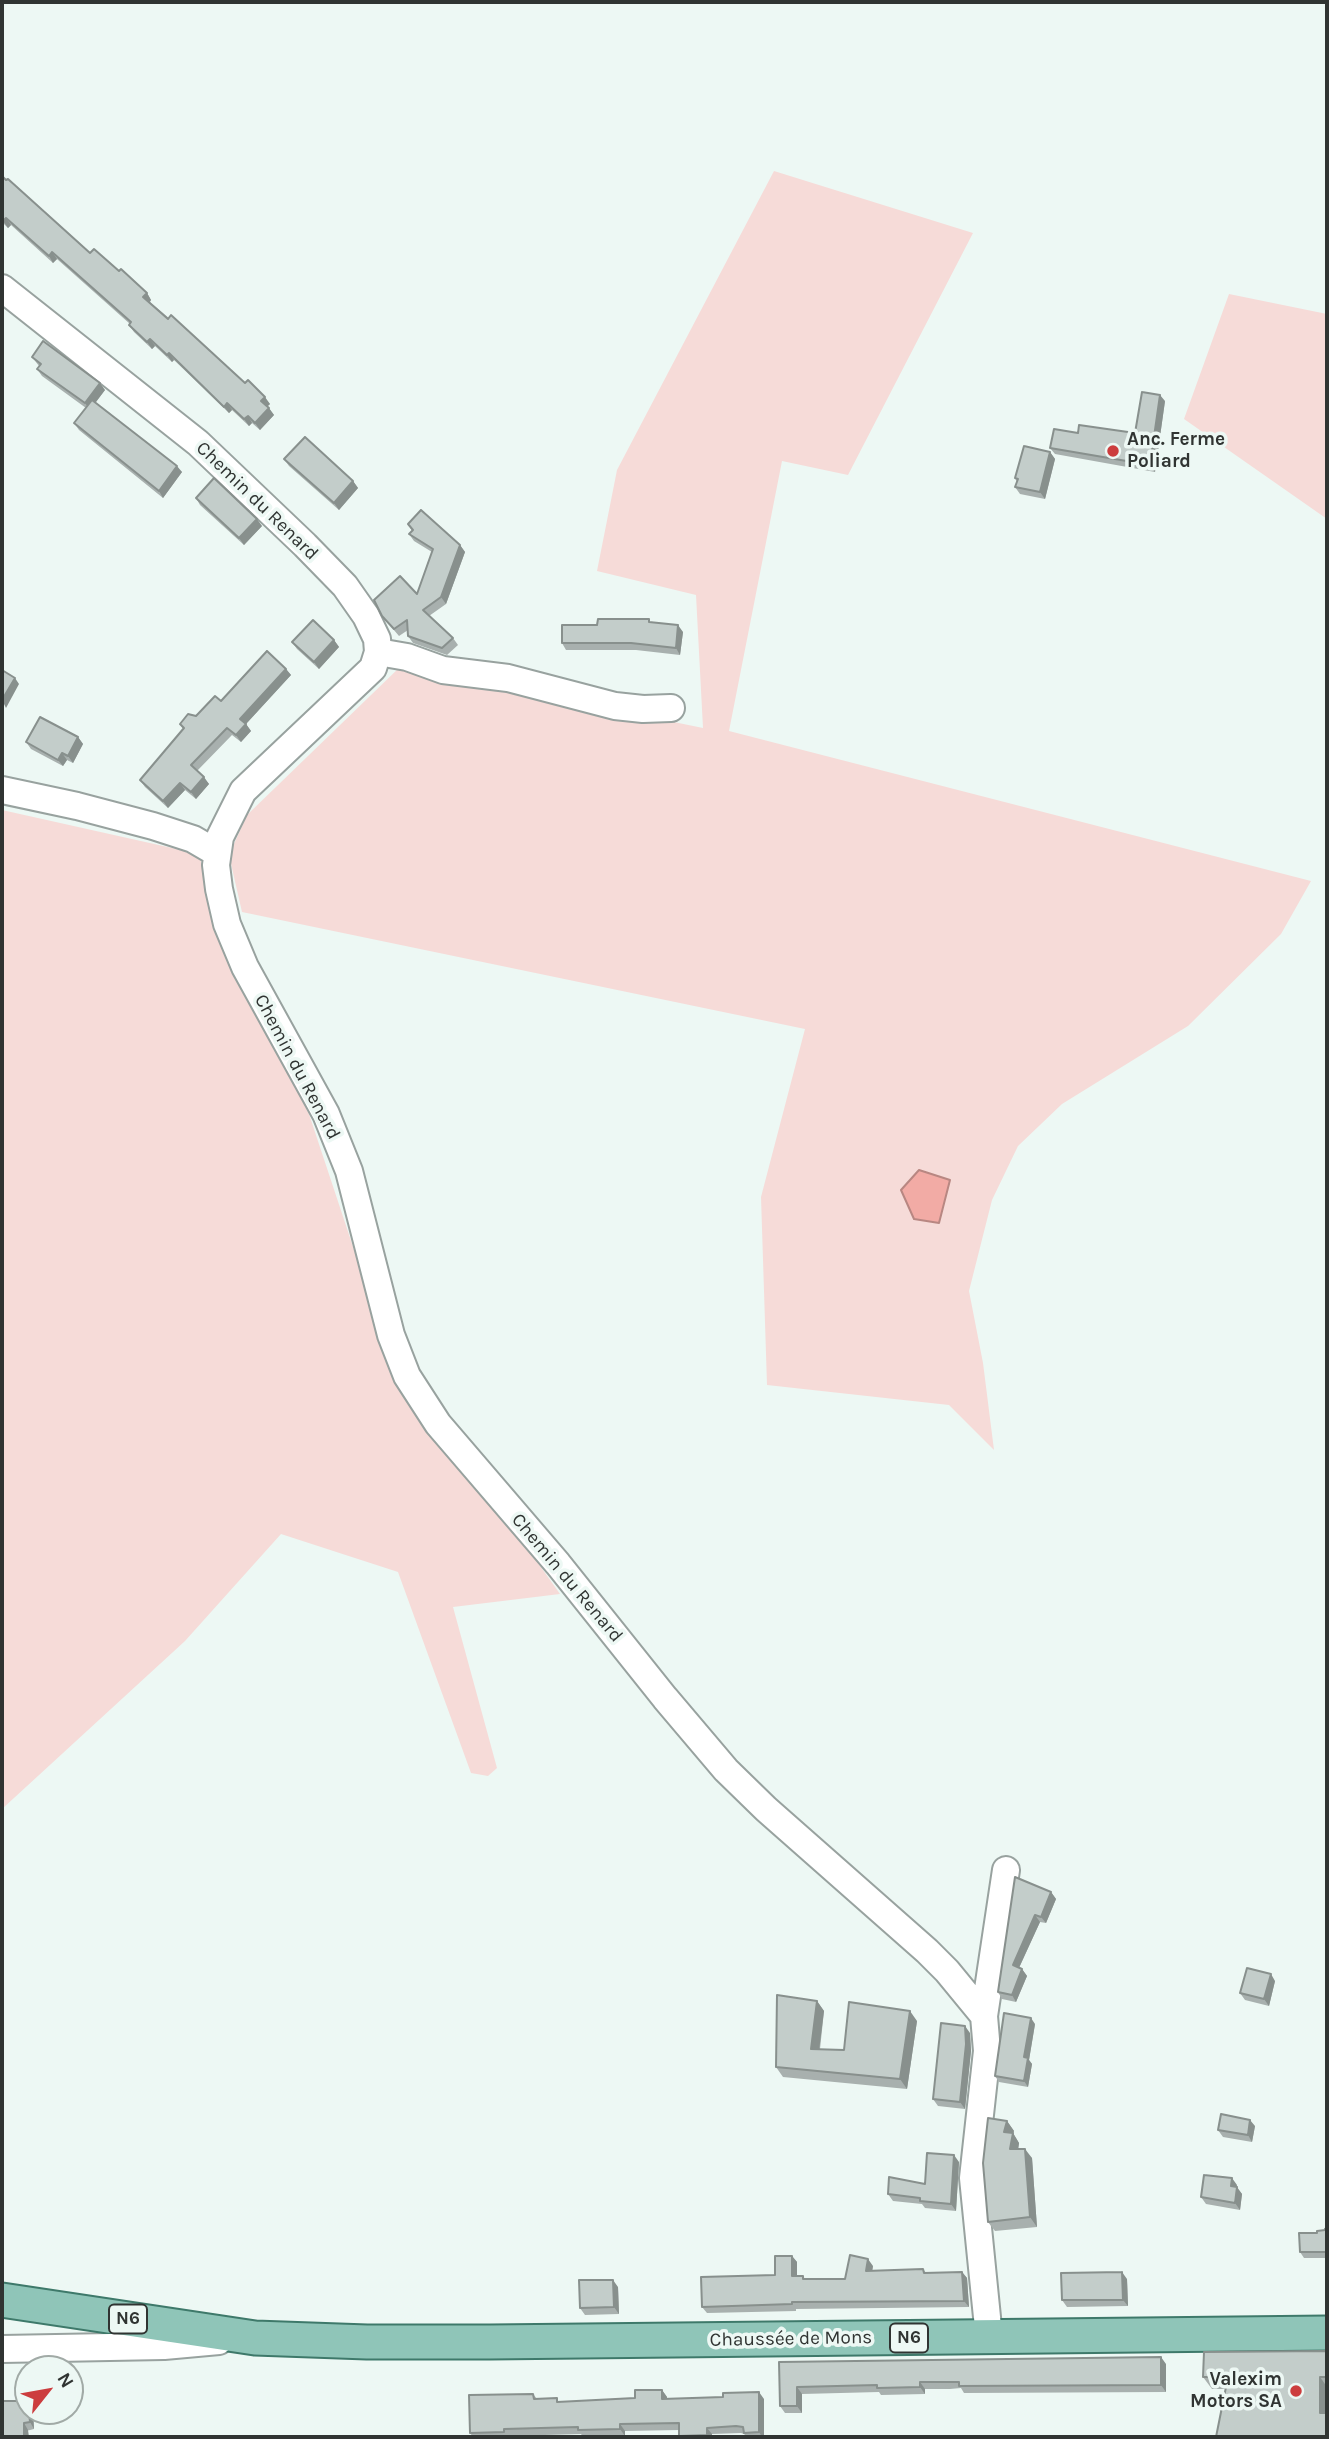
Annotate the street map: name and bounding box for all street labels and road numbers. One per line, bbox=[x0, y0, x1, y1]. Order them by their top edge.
street label: Chemin du Renard bbox=[191, 437, 323, 565]
street label: Chemin du Renard bbox=[249, 991, 345, 1143]
street label: Chemin du Renard bbox=[507, 1509, 627, 1647]
road number: N6 bbox=[109, 2304, 147, 2334]
road number: N6 bbox=[890, 2324, 928, 2352]
street label: Chaussée de Mons bbox=[710, 2326, 872, 2352]

